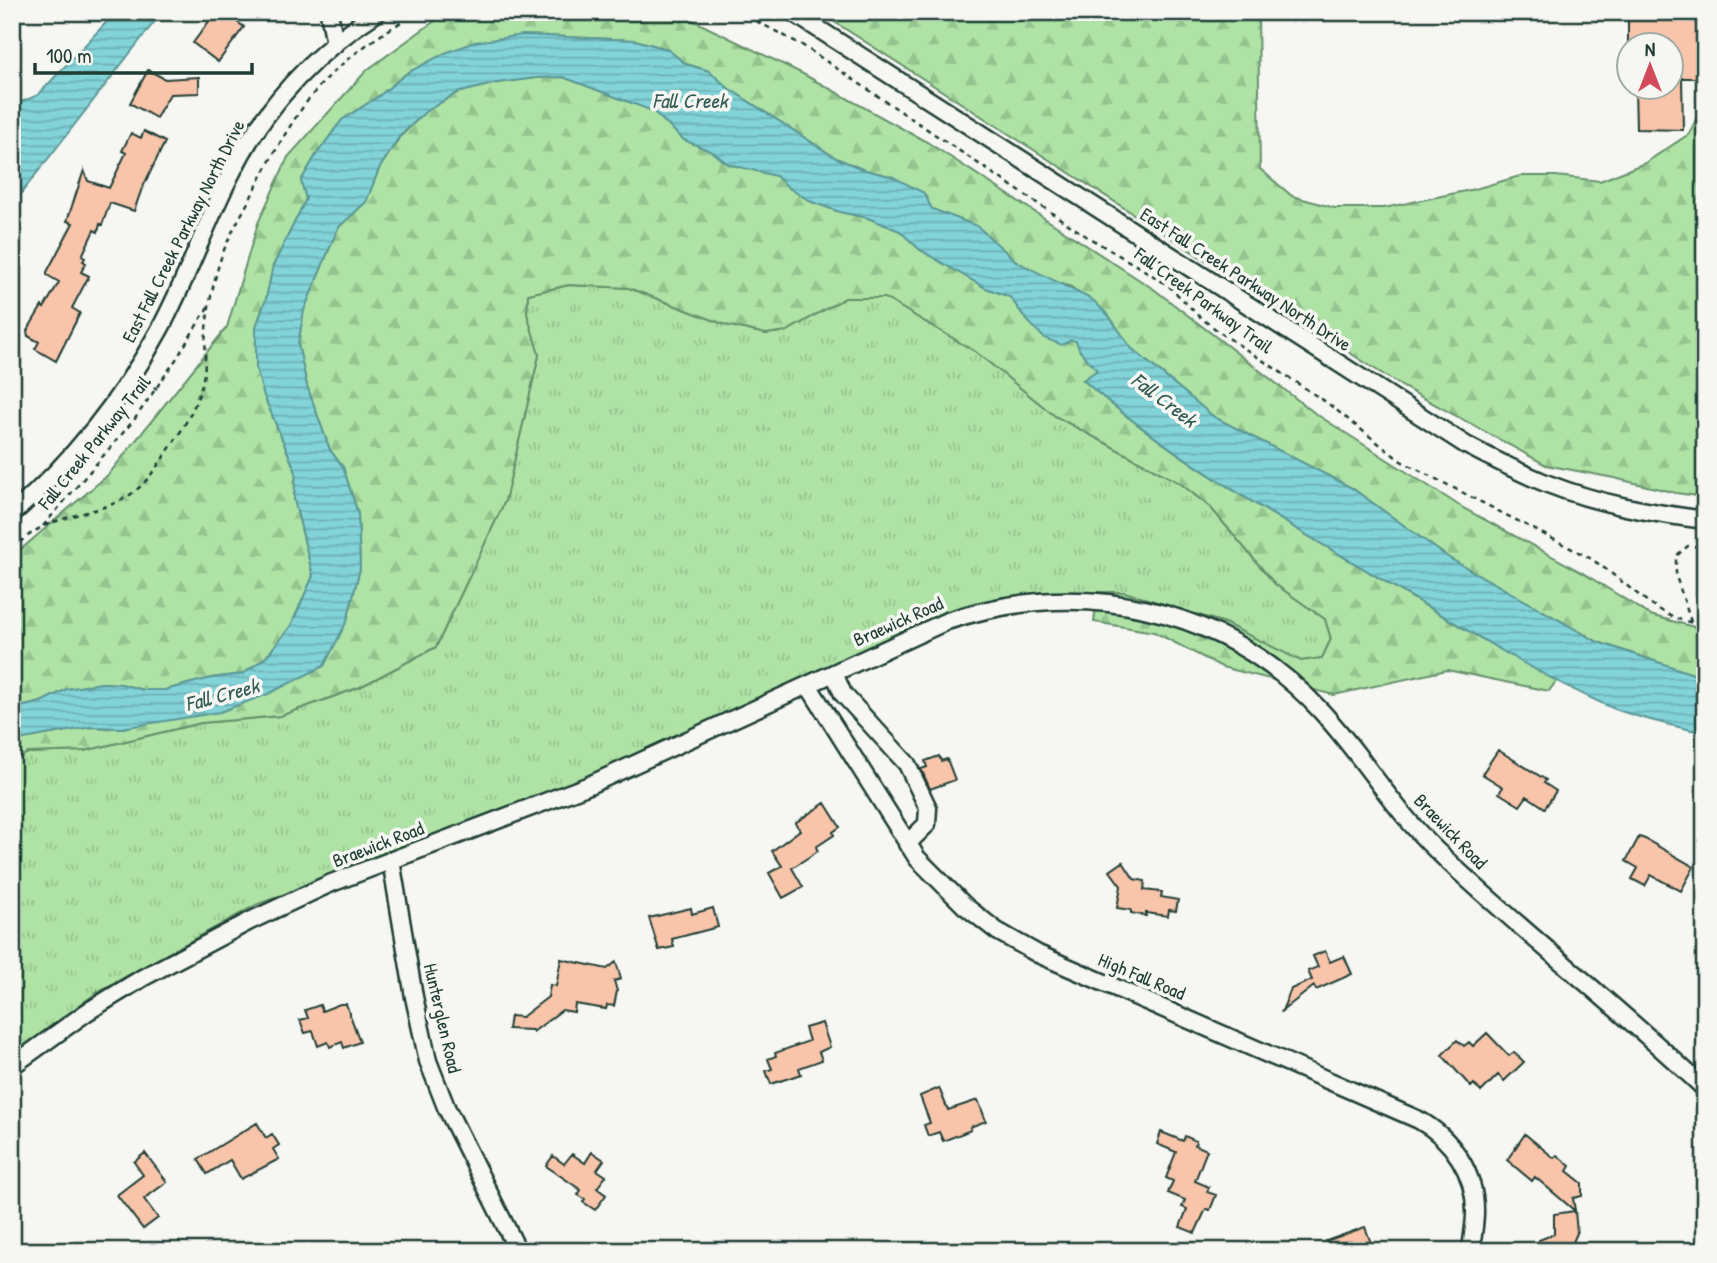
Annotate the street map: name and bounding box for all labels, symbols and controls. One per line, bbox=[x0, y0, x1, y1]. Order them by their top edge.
scale bar bbox=[35, 32, 252, 76]
north arrow bbox=[1616, 32, 1686, 102]
text: N bbox=[1645, 36, 1655, 62]
text: 100 m bbox=[46, 41, 92, 70]
water label: Fall Creek bbox=[652, 86, 730, 115]
street label: East Fall Creek Parkway North Drive bbox=[115, 115, 251, 347]
street label: East Fall Creek Parkway North Drive bbox=[1136, 201, 1357, 357]
street label: Fall Creek Parkway Trail bbox=[1129, 240, 1279, 360]
water label: Fall Creek bbox=[1126, 365, 1205, 435]
street label: Fall Creek Parkway Trail bbox=[31, 369, 157, 515]
street label: Braewick Road bbox=[849, 589, 948, 652]
water label: Fall Creek bbox=[182, 670, 264, 718]
street label: Braewick Road bbox=[1408, 788, 1494, 875]
street label: Braewick Road bbox=[329, 814, 428, 873]
street label: High Fall Road bbox=[1094, 946, 1190, 1006]
street label: Hunterglen Road bbox=[418, 961, 468, 1076]

